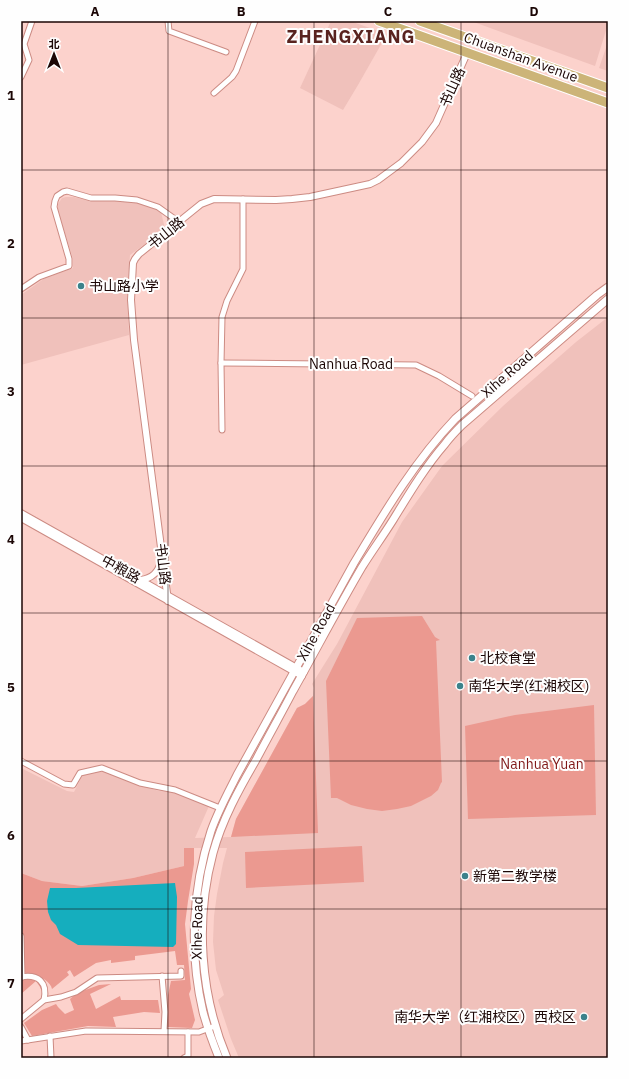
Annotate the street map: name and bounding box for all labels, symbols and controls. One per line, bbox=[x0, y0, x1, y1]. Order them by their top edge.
text: A bbox=[91, 3, 100, 20]
text: B bbox=[237, 3, 246, 20]
text: C bbox=[384, 3, 393, 20]
text: D bbox=[529, 3, 539, 20]
district label: ZHENGXIANG bbox=[287, 25, 415, 48]
street label: Chuanshan Avenue bbox=[461, 28, 581, 86]
north arrow bbox=[34, 34, 74, 74]
text: 北 bbox=[49, 37, 60, 51]
street label: 书山路 bbox=[435, 64, 469, 110]
text: 1 bbox=[7, 87, 15, 104]
street label: 书山路 bbox=[144, 213, 188, 253]
text: 2 bbox=[7, 235, 15, 252]
place label: 书山路小学 bbox=[89, 277, 159, 295]
marker: 书山路小学 bbox=[76, 281, 86, 291]
street label: Xihe Road bbox=[477, 346, 537, 402]
street label: Nanhua Road bbox=[309, 355, 393, 373]
text: 3 bbox=[7, 383, 15, 400]
text: 4 bbox=[7, 531, 15, 548]
street label: 书山路 bbox=[152, 542, 174, 586]
street label: 中粮路 bbox=[98, 551, 144, 587]
street label: Xihe Road bbox=[293, 600, 339, 664]
place label: 北校食堂 bbox=[480, 649, 536, 667]
marker: 北校食堂 bbox=[467, 653, 477, 663]
place label: 南华大学(红湘校区) bbox=[468, 677, 589, 695]
text: 5 bbox=[7, 679, 15, 696]
marker: 南华大学(红湘校区) bbox=[455, 681, 465, 691]
park label: Nanhua Yuan bbox=[500, 755, 584, 773]
text: 6 bbox=[7, 827, 15, 844]
place label: 新第二教学楼 bbox=[473, 867, 557, 885]
marker: 新第二教学楼 bbox=[460, 871, 470, 881]
street label: Xihe Road bbox=[187, 896, 207, 960]
text: 7 bbox=[7, 975, 15, 992]
place label: 南华大学（红湘校区）西校区 bbox=[394, 1008, 576, 1026]
marker: 南华大学（红湘校区）西校区 bbox=[579, 1012, 589, 1022]

